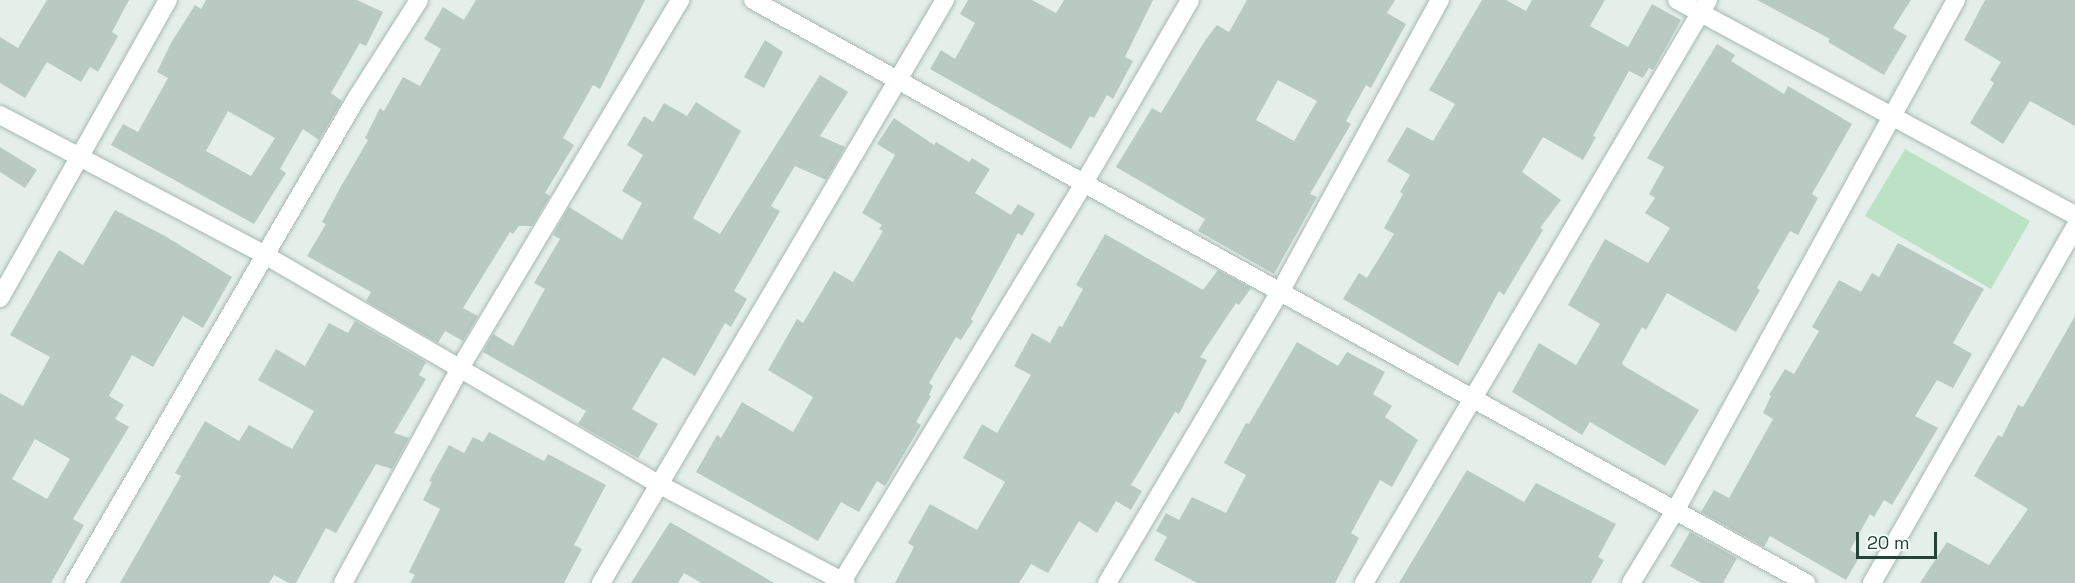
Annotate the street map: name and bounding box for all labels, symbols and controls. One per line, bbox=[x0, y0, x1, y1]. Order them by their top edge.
scale bar bbox=[1859, 520, 1940, 558]
text: 20 m bbox=[1867, 531, 1910, 554]

